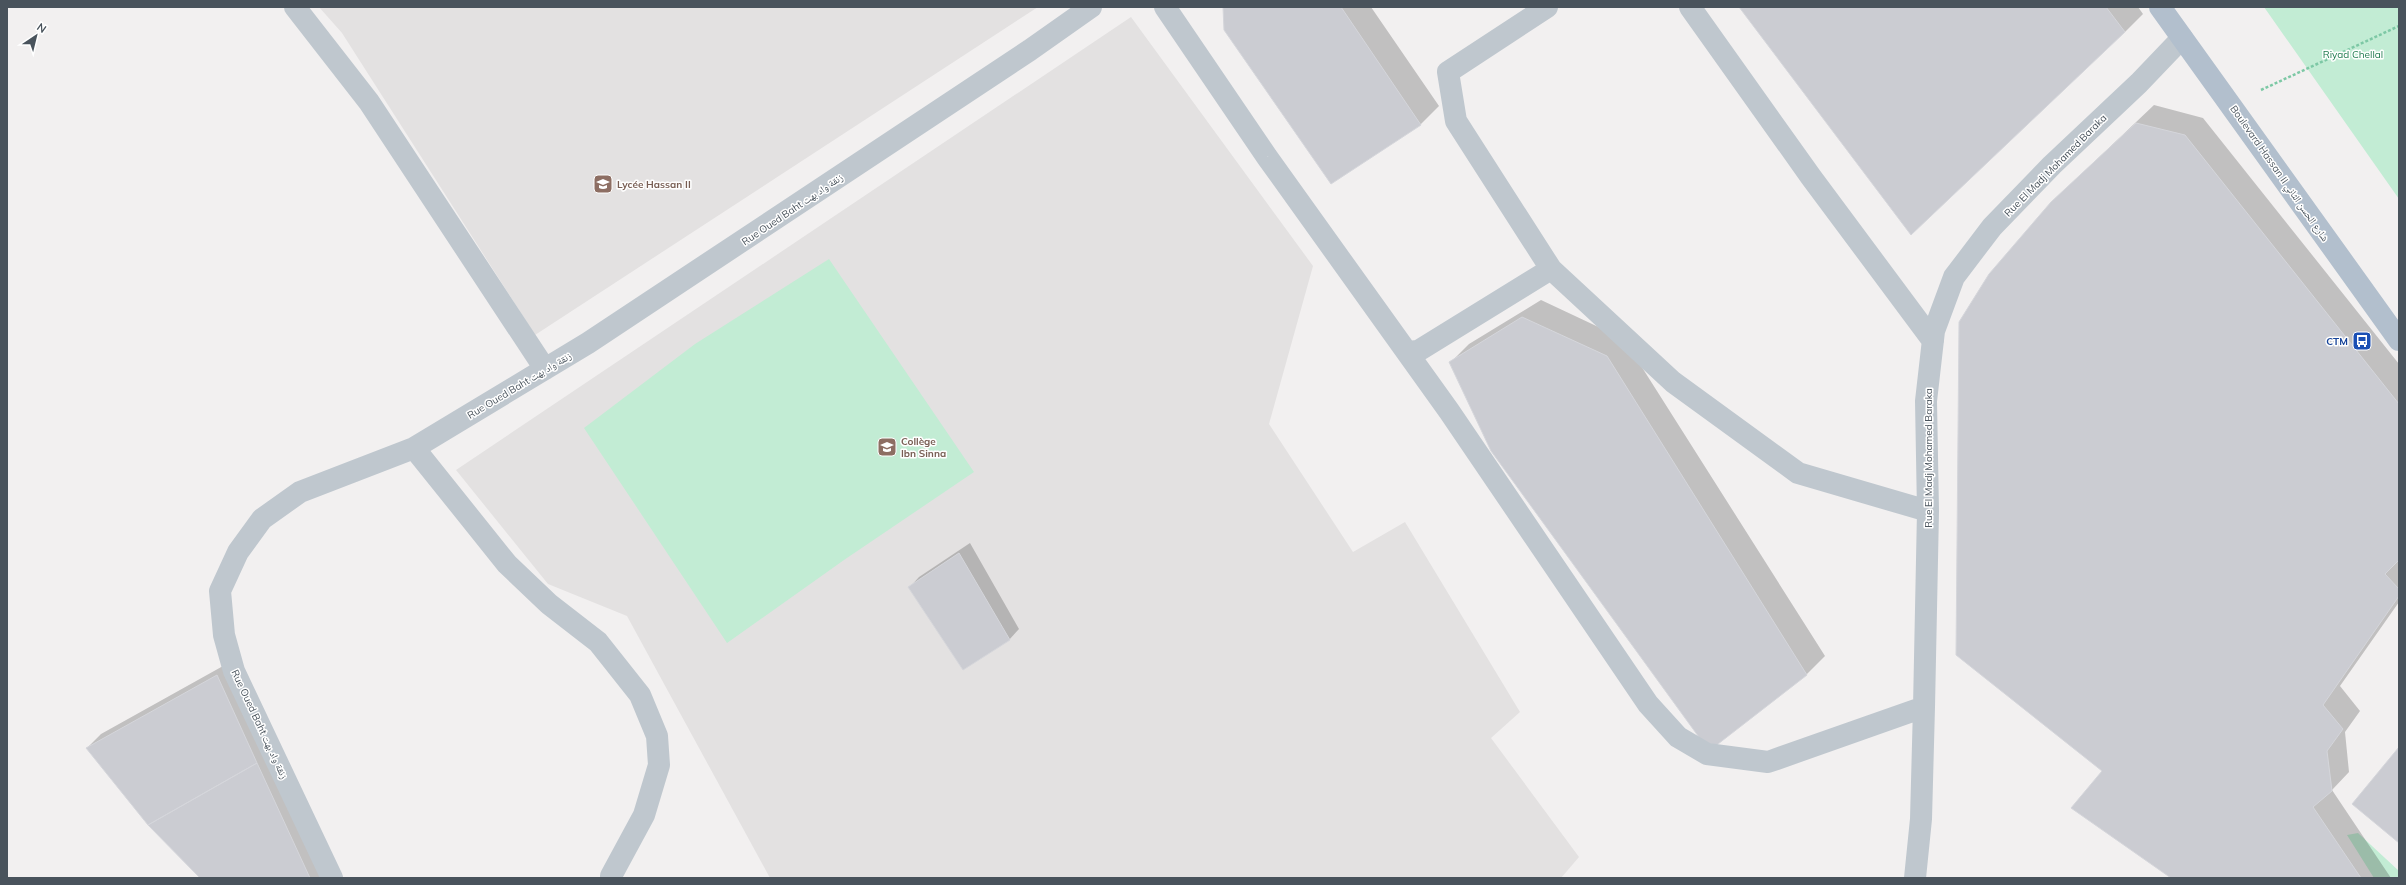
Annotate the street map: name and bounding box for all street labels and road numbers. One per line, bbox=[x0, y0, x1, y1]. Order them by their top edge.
street label: Boulevard Hassan II شارع الحسن الثاني bbox=[2226, 103, 2332, 245]
street label: Rue El Madj Mohamed Baraka bbox=[2001, 111, 2109, 219]
street label: Rue Oued Baht زنقة واد بهت bbox=[739, 171, 845, 248]
street label: Rue Oued Baht زنقة واد بهت bbox=[465, 349, 574, 422]
street label: Rue El Madj Mohamed Baraka bbox=[1922, 388, 1935, 528]
street label: Rue Oued Baht زنقة واد بهت bbox=[228, 667, 291, 781]

